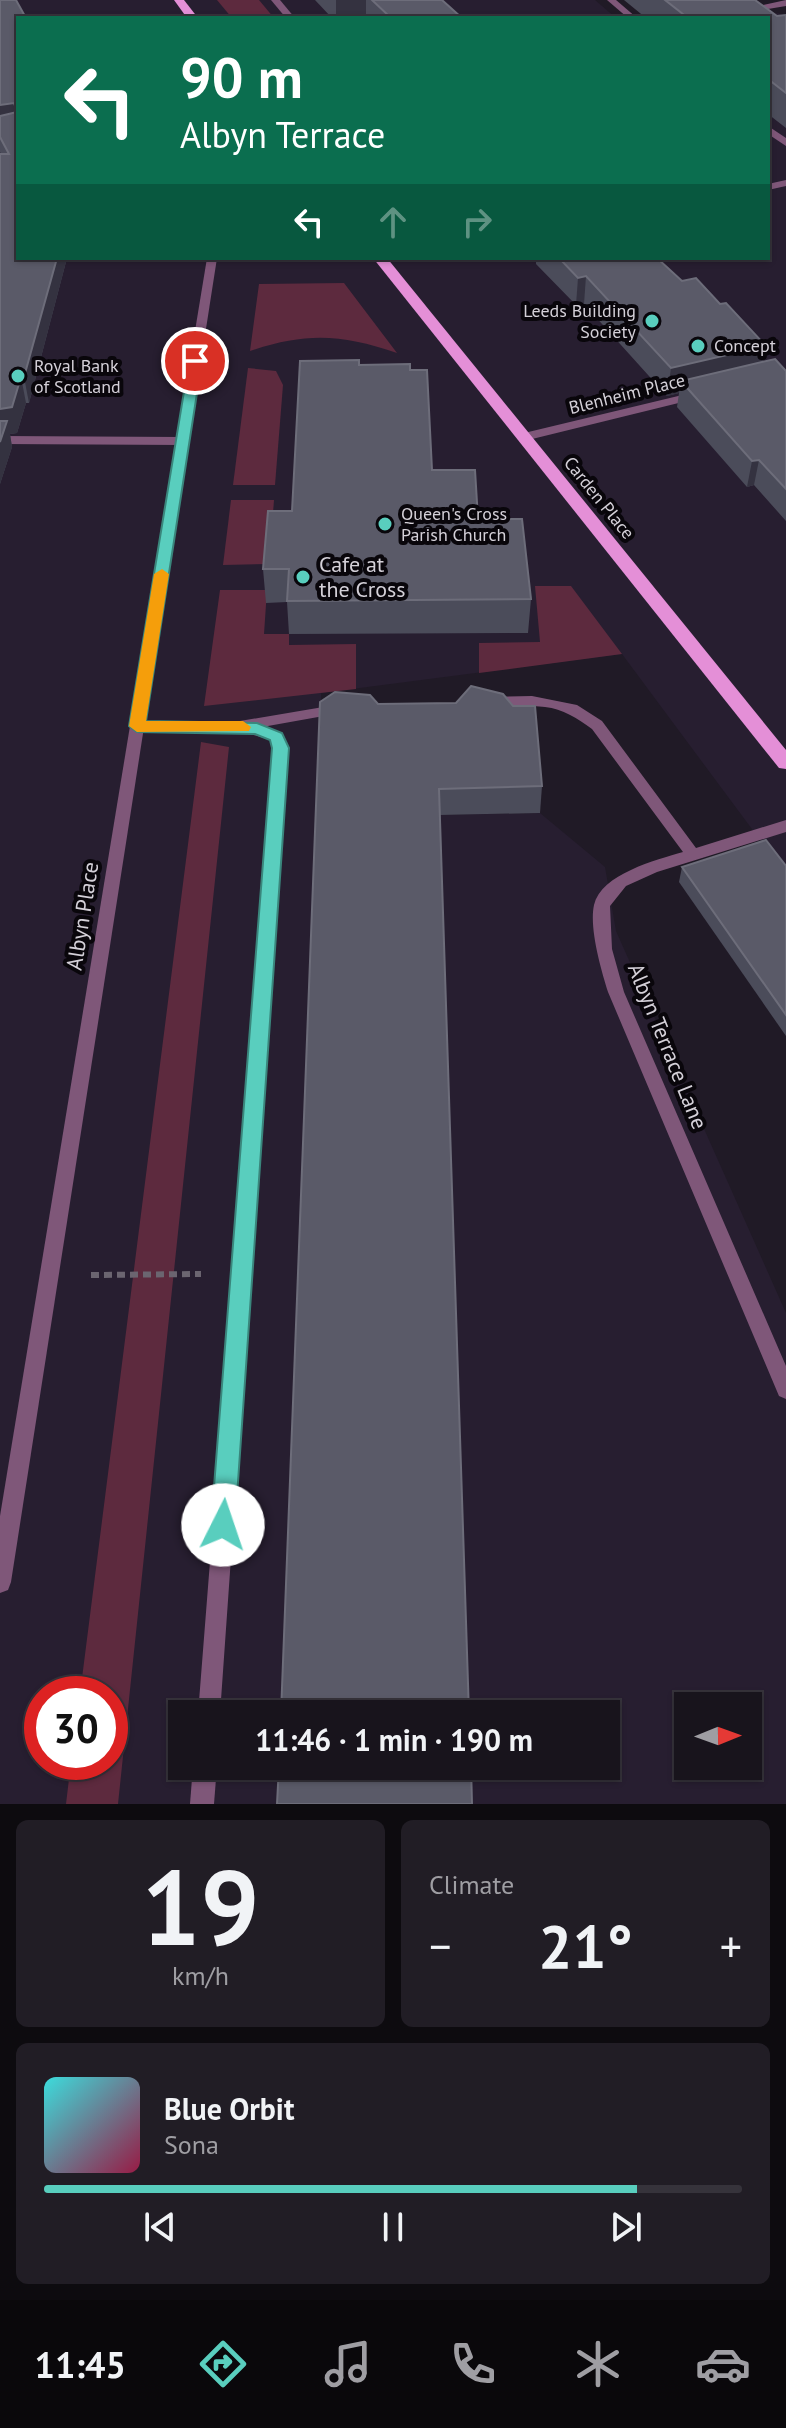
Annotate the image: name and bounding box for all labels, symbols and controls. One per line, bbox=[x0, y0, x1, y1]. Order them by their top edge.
text: 90 m bbox=[180, 41, 303, 113]
icon: left bbox=[48, 48, 152, 152]
text: Albyn Terrace bbox=[180, 111, 385, 158]
icon: left bbox=[287, 200, 331, 244]
icon: ahead bbox=[371, 200, 415, 244]
icon: right bbox=[455, 200, 499, 244]
place label: Leeds Building Society bbox=[523, 299, 637, 343]
marker: Leeds Building Society bbox=[643, 312, 661, 330]
pin bbox=[161, 327, 229, 395]
place label: Concept bbox=[714, 334, 776, 357]
marker: Concept bbox=[689, 337, 707, 355]
icon: arrive bbox=[173, 339, 217, 383]
place label: Royal Bank of Scotland bbox=[34, 354, 121, 398]
marker: Royal Bank of Scotland bbox=[9, 367, 27, 385]
street label: Blenheim Place bbox=[566, 368, 687, 419]
street label: Carden Place bbox=[559, 452, 640, 544]
place label: Queen's Cross Parish Church bbox=[401, 502, 507, 546]
marker: Queen's Cross Parish Church bbox=[376, 515, 394, 533]
place label: Cafe at the Cross bbox=[319, 550, 406, 603]
marker: Cafe at the Cross bbox=[294, 568, 312, 586]
street label: Albyn Place bbox=[60, 860, 104, 972]
street label: Albyn Terrace Lane bbox=[622, 959, 714, 1133]
position arrow bbox=[181, 1483, 265, 1567]
speed limit sign: 30 bbox=[24, 1676, 128, 1780]
north arrow bbox=[674, 1692, 762, 1780]
map controls bbox=[674, 1692, 762, 1780]
text: 11:46 · 1 min · 190 m bbox=[255, 1720, 533, 1759]
text: 19 bbox=[142, 1839, 259, 1974]
text: Climate bbox=[429, 1868, 514, 1901]
text: 21° bbox=[538, 1907, 633, 1985]
text: − bbox=[429, 1917, 451, 1974]
text: + bbox=[720, 1917, 742, 1974]
text: km/h bbox=[172, 1959, 229, 1992]
text: Blue Orbit bbox=[164, 2089, 294, 2128]
text: Sona bbox=[164, 2128, 219, 2161]
icon: previous bbox=[138, 2205, 182, 2249]
icon: pause bbox=[371, 2205, 415, 2249]
icon: next bbox=[604, 2205, 648, 2249]
icon: directions bbox=[195, 2336, 251, 2392]
icon: music bbox=[320, 2336, 376, 2392]
icon: phone bbox=[445, 2336, 501, 2392]
icon: climate bbox=[570, 2336, 626, 2392]
icon: car bbox=[695, 2336, 751, 2392]
text: 11:45 bbox=[35, 2341, 126, 2388]

